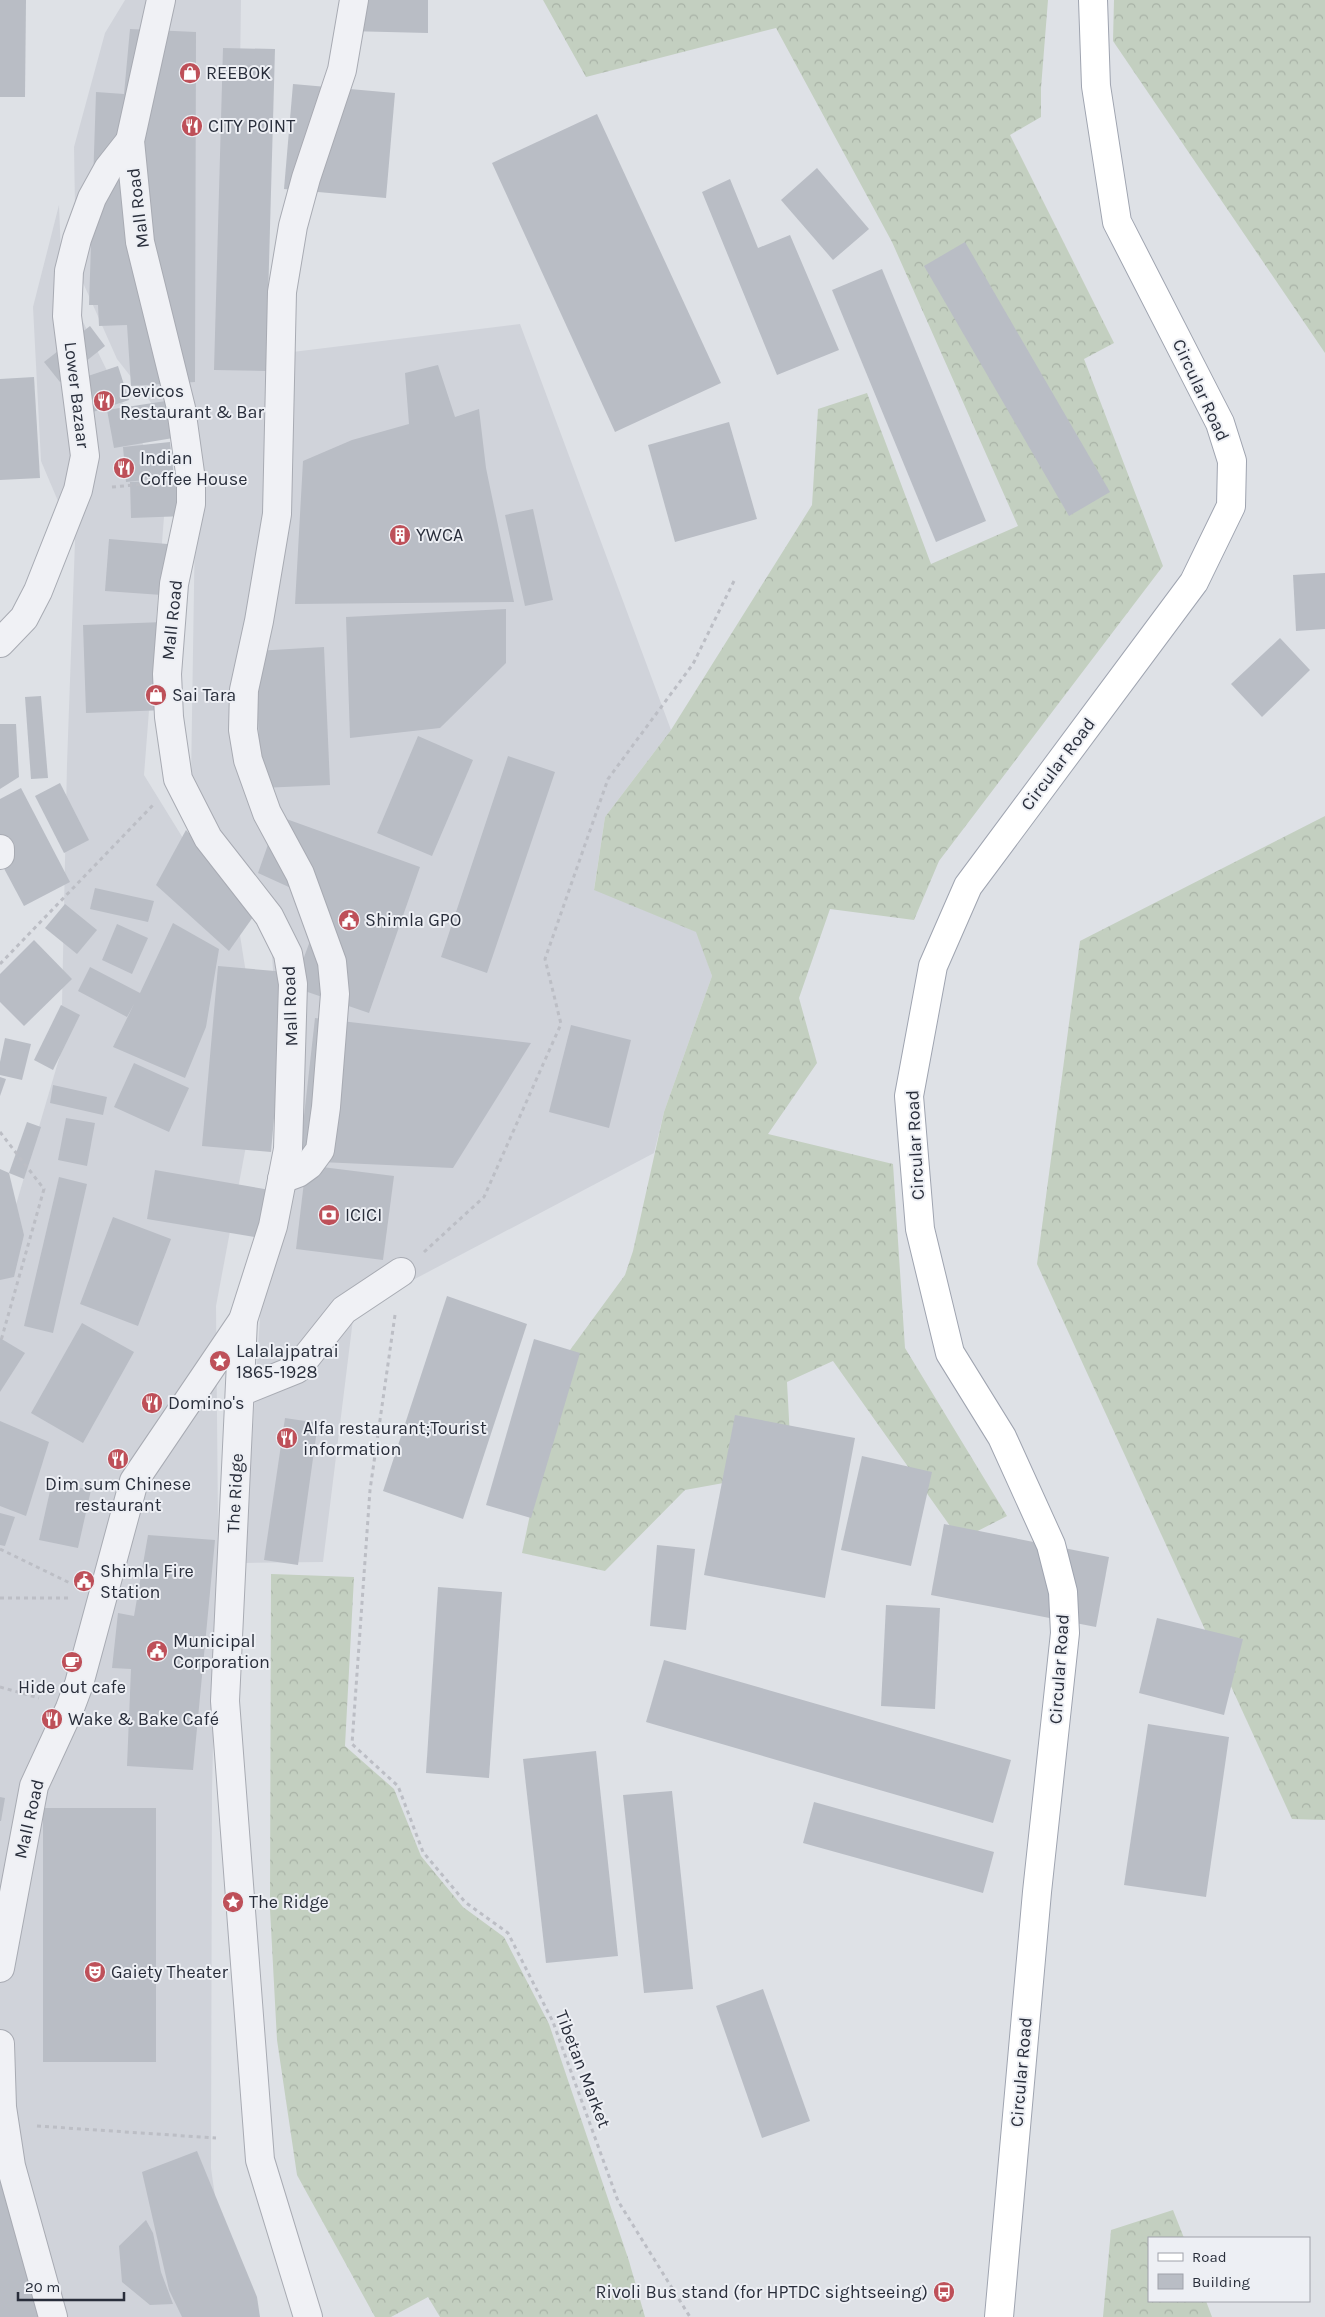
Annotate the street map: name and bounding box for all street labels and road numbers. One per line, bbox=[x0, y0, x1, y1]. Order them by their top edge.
street label: Mall Road bbox=[122, 166, 154, 250]
street label: Circular Road bbox=[1168, 335, 1234, 445]
street label: Lower Bazaar bbox=[60, 340, 95, 450]
street label: Mall Road bbox=[157, 579, 187, 661]
street label: Circular Road bbox=[1016, 713, 1100, 815]
street label: Mall Road bbox=[278, 965, 302, 1047]
street label: Circular Road bbox=[901, 1089, 929, 1201]
street label: The Ridge bbox=[222, 1453, 248, 1533]
street label: Circular Road bbox=[1044, 1613, 1074, 1725]
street label: Mall Road bbox=[9, 1777, 49, 1861]
street label: Tibetan Market bbox=[551, 2007, 616, 2131]
street label: Circular Road bbox=[1005, 2016, 1037, 2128]

